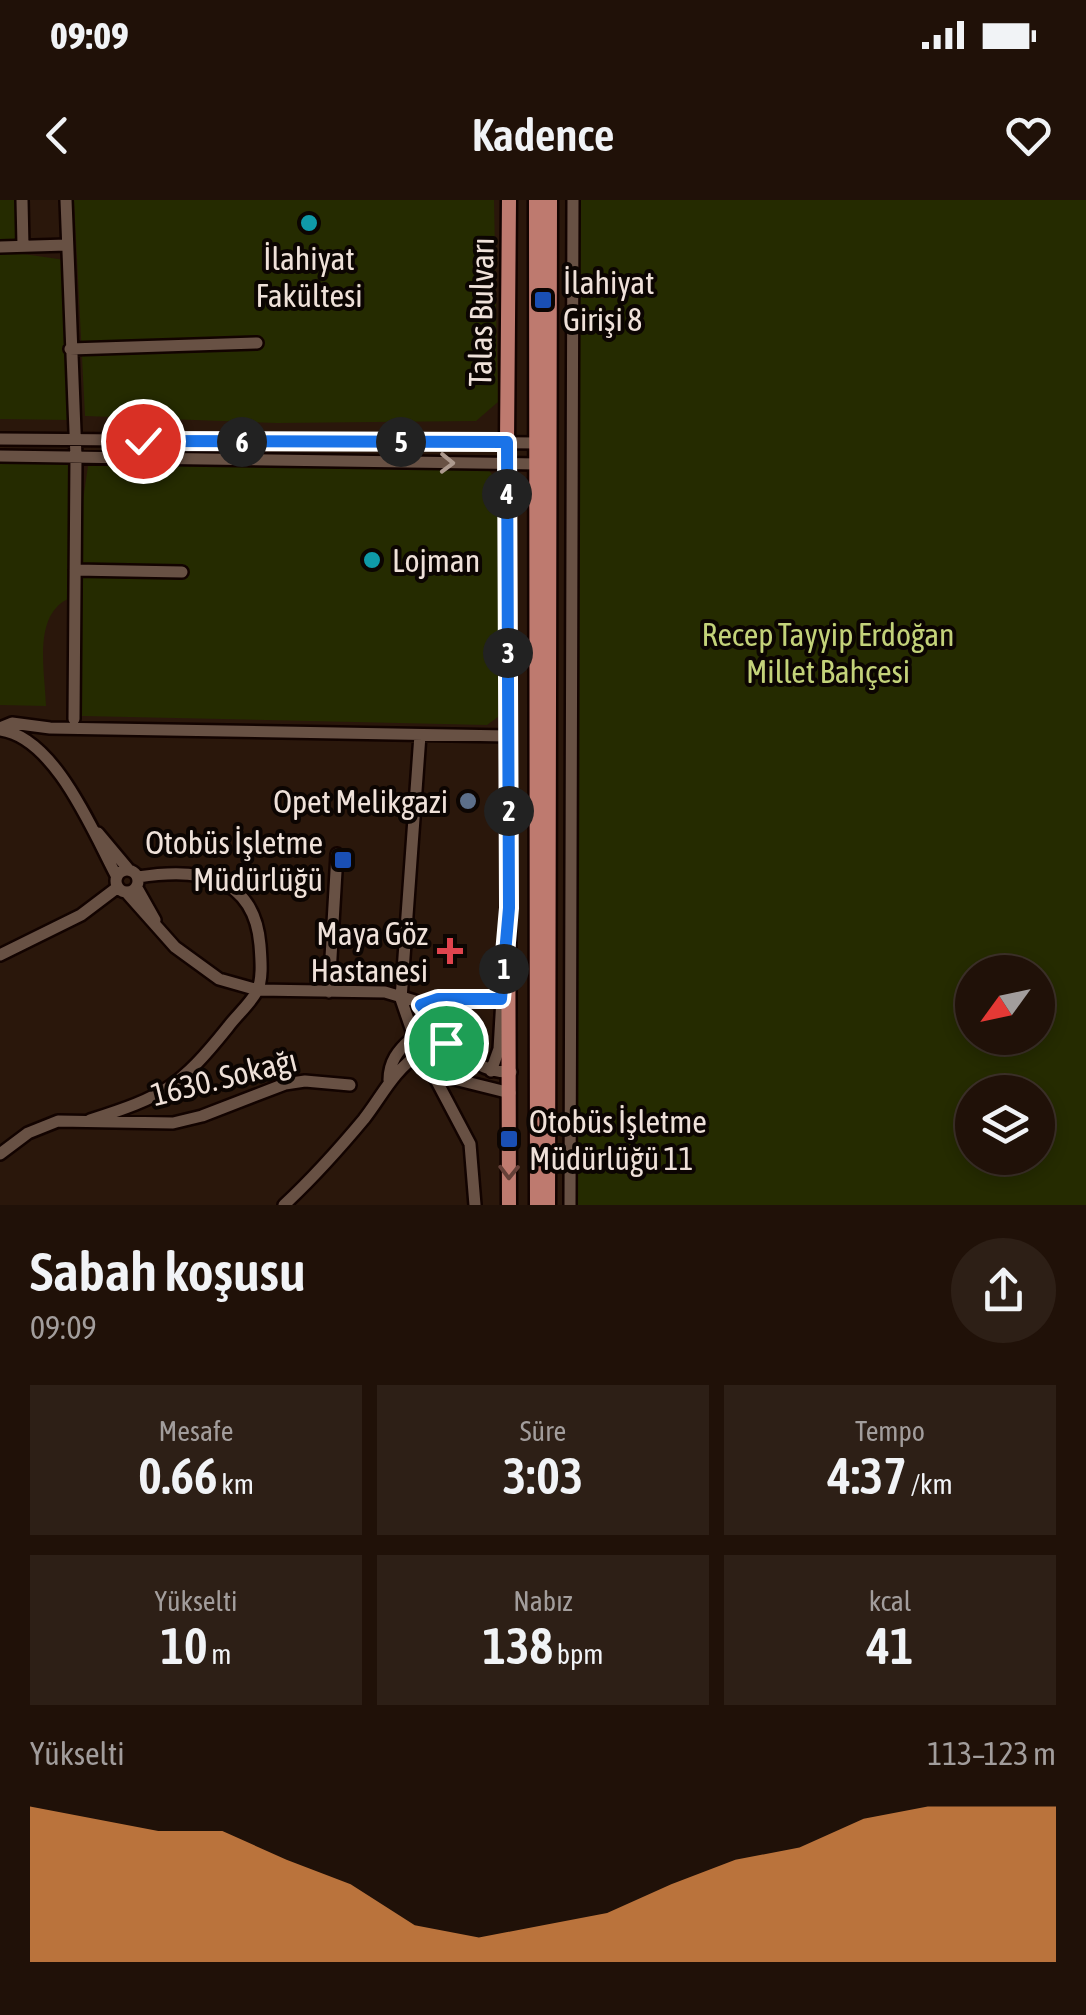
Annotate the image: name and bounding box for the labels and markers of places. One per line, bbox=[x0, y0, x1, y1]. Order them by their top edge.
marker: İlahiyat Fakültesi bbox=[298, 212, 320, 234]
place label: İlahiyat Fakültesi bbox=[255, 240, 363, 314]
place label: İlahiyat Girişi 8 bbox=[563, 264, 654, 338]
marker: İlahiyat Girişi 8 bbox=[532, 289, 554, 311]
pin bbox=[101, 399, 186, 484]
pin: 6 bbox=[217, 417, 267, 467]
pin: 5 bbox=[376, 417, 426, 467]
pin: 4 bbox=[482, 469, 532, 519]
place label: Lojman bbox=[392, 542, 480, 579]
marker: Lojman bbox=[361, 549, 383, 571]
pin: 3 bbox=[483, 628, 533, 678]
place label: Opet Melikgazi bbox=[273, 783, 448, 820]
pin: 2 bbox=[484, 786, 534, 836]
marker: Opet Melikgazi bbox=[457, 790, 479, 812]
place label: Otobüs İşletme Müdürlüğü bbox=[145, 824, 323, 898]
marker: Otobüs İşletme Müdürlüğü bbox=[332, 849, 354, 871]
place label: Maya Göz Hastanesi bbox=[310, 915, 428, 989]
marker: Maya Göz Hastanesi bbox=[437, 938, 463, 964]
pin: 1 bbox=[479, 944, 529, 994]
pin bbox=[404, 1001, 489, 1086]
place label: Otobüs İşletme Müdürlüğü 11 bbox=[529, 1103, 707, 1177]
marker: Otobüs İşletme Müdürlüğü 11 bbox=[498, 1128, 520, 1150]

